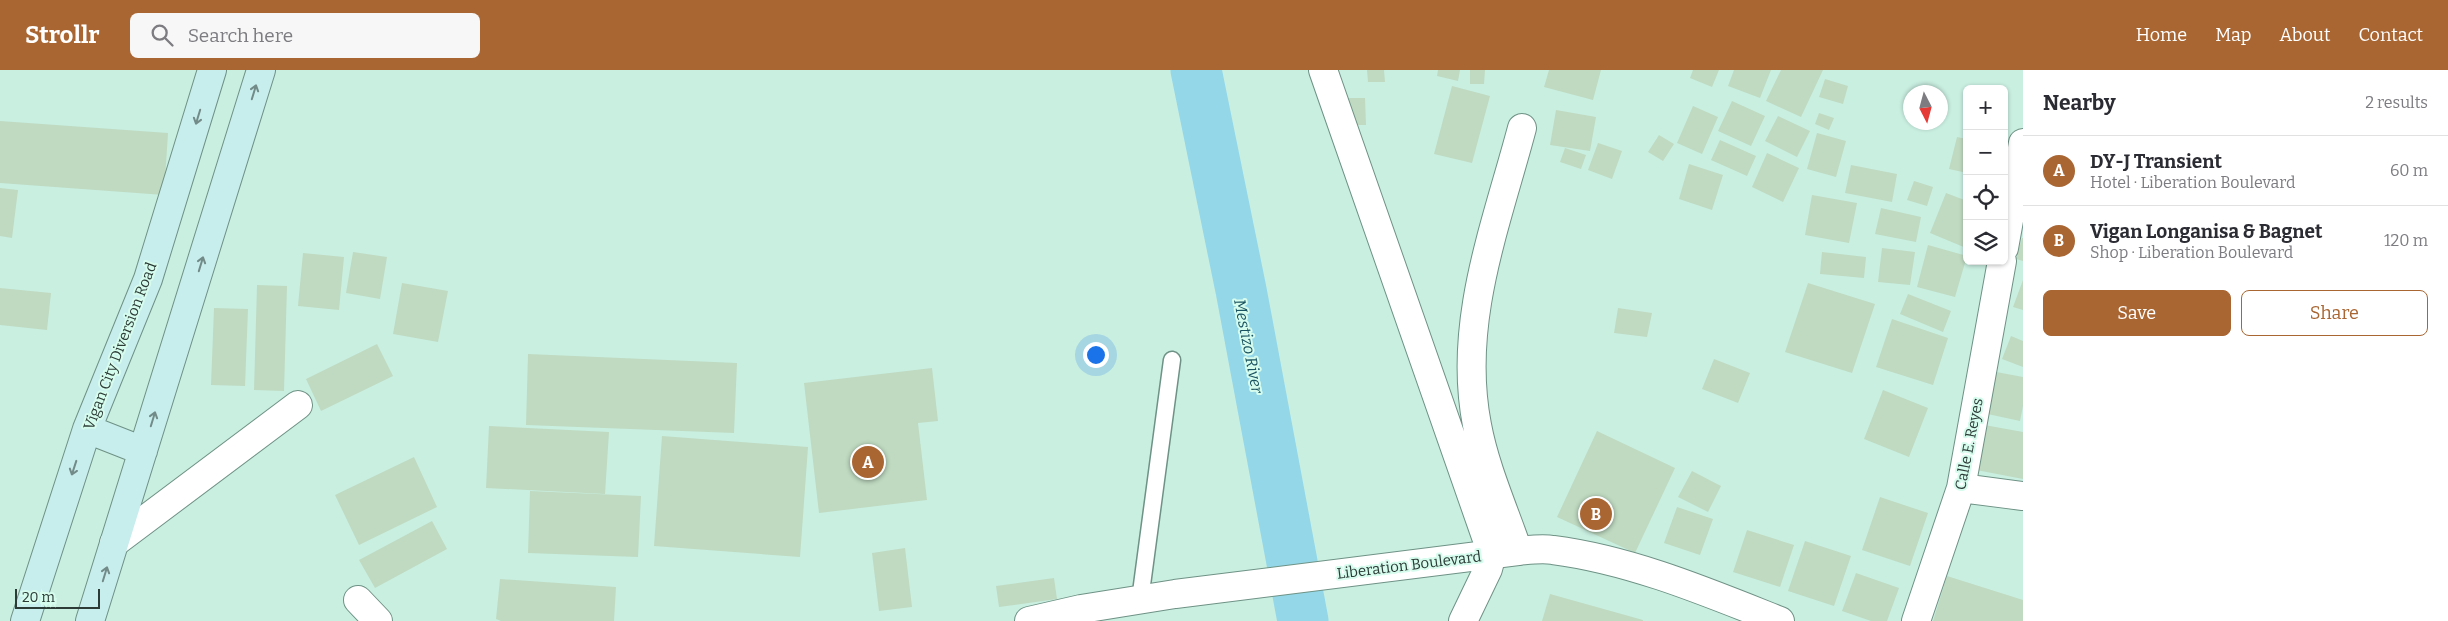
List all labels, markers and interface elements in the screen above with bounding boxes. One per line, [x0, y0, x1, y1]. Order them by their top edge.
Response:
search box [130, 13, 480, 58]
text: Strollr [25, 21, 100, 49]
icon: search [148, 21, 176, 49]
text: Search here [188, 24, 293, 47]
text: Home [2136, 24, 2187, 46]
text: Map [2215, 24, 2251, 46]
text: About [2279, 24, 2330, 46]
text: Contact [2358, 24, 2423, 46]
one-way arrow [250, 85, 260, 101]
north arrow [1903, 85, 1948, 130]
map controls [1963, 85, 2008, 265]
button: + [1963, 85, 2008, 130]
text: Nearby [2043, 90, 2116, 116]
text: 2 results [2365, 93, 2428, 112]
one-way arrow [192, 108, 202, 124]
button: − [1963, 130, 2008, 175]
text: DY-J Transient [2090, 150, 2222, 173]
text: A [2053, 161, 2065, 180]
text: 60 m [2390, 161, 2428, 180]
text: Hotel · Liberation Boulevard [2090, 173, 2296, 192]
button: locate [1963, 175, 2008, 220]
button: layers [1963, 220, 2008, 265]
text: Vigan Longanisa & Bagnet [2090, 220, 2322, 243]
text: B [2054, 231, 2064, 250]
text: 120 m [2384, 231, 2428, 250]
text: Shop · Liberation Boulevard [2090, 243, 2293, 262]
one-way arrow [197, 256, 207, 272]
street label: Vigan City Diversion Road [80, 260, 160, 432]
button: Save [2043, 290, 2231, 336]
button: Share [2241, 290, 2428, 336]
water label: Mestizo River [1230, 297, 1267, 396]
your location [1083, 342, 1109, 368]
street label: Calle E. Reyes [1951, 396, 1987, 492]
one-way arrow [149, 412, 158, 428]
pin: A [852, 443, 884, 481]
one-way arrow [69, 459, 79, 475]
pin: B [1580, 495, 1612, 533]
street label: Liberation Boulevard [1336, 547, 1482, 583]
one-way arrow [100, 567, 110, 583]
scale bar [15, 586, 100, 609]
text: 20 m [22, 589, 55, 606]

